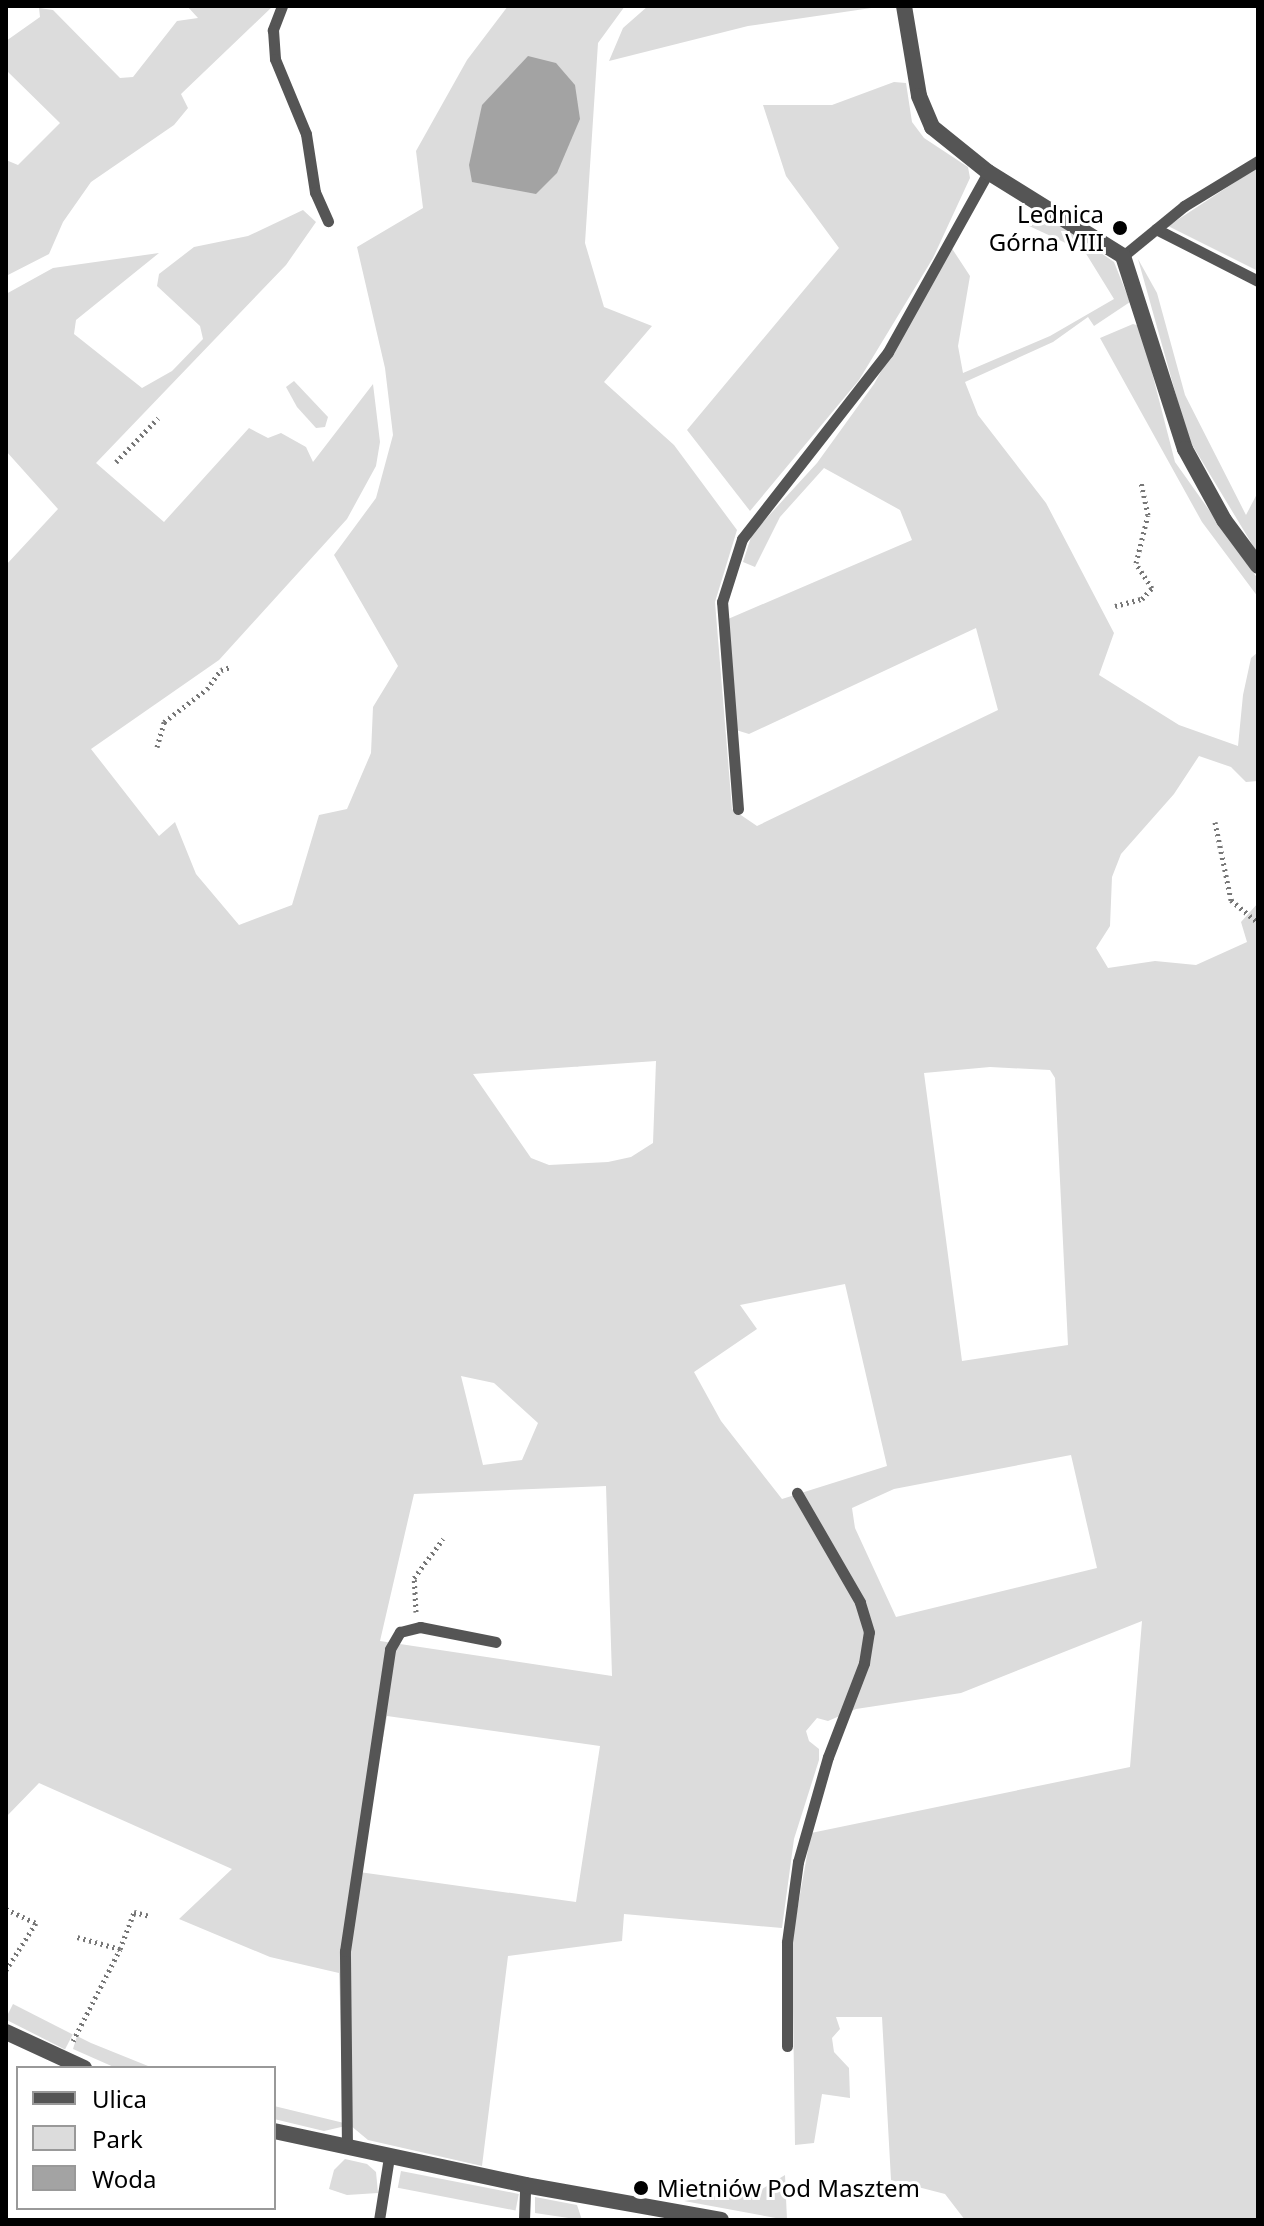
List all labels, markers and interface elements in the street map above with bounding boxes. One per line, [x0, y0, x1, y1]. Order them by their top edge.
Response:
place label: Lednica Górna VIII [989, 200, 1104, 256]
marker: Lednica Górna VIII [1111, 219, 1129, 237]
legend [16, 2066, 276, 2210]
text: Ulica [92, 2082, 147, 2115]
text: Park [92, 2122, 143, 2155]
text: Woda [92, 2162, 157, 2195]
place label: Mietniów Pod Masztem [657, 2174, 920, 2202]
marker: Mietniów Pod Masztem [632, 2179, 650, 2197]

